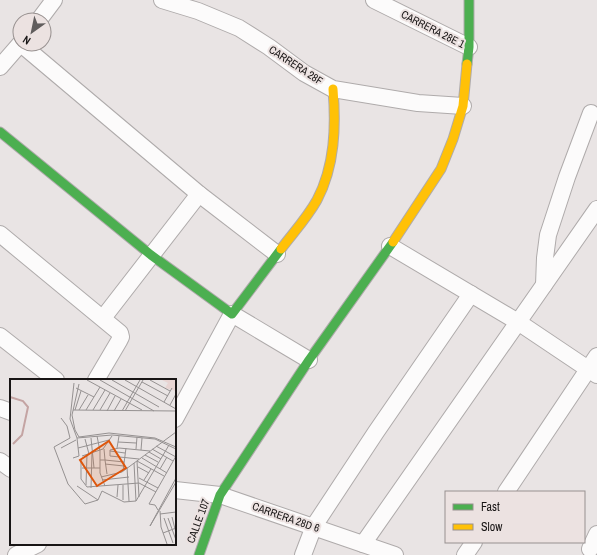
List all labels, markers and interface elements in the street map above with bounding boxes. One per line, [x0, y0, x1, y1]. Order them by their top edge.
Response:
street label: CARRERA 28E 1 [399, 7, 467, 51]
north arrow [12, 12, 52, 52]
text: N [20, 33, 33, 48]
street label: CARRERA 28F [266, 42, 326, 88]
inset map [10, 379, 176, 545]
legend [445, 491, 585, 543]
street label: CALLE 107 [184, 497, 212, 545]
street label: CARRERA 28D 6 [251, 499, 321, 535]
text: Fast [481, 499, 500, 515]
text: Slow [481, 519, 503, 535]

